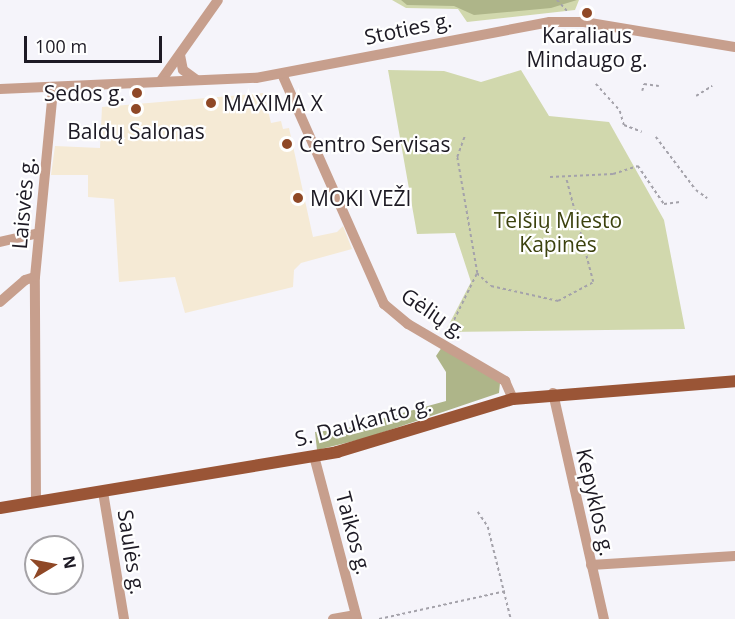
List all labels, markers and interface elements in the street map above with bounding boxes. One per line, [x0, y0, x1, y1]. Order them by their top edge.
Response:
street label: Stoties g. [362, 6, 454, 50]
marker: Karaliaus Mindaugo g. [580, 6, 594, 20]
place label: Karaliaus Mindaugo g. [527, 22, 647, 72]
scale bar [27, 24, 165, 62]
text: 100 m [35, 34, 87, 58]
place label: Sedos g. [44, 80, 125, 106]
marker: Sedos g. [130, 86, 144, 100]
place label: MAXIMA X [223, 90, 323, 116]
marker: MAXIMA X [204, 96, 218, 110]
marker: Baldų Salonas [129, 102, 143, 116]
place label: Baldų Salonas [67, 118, 205, 144]
place label: Centro Servisas [299, 131, 450, 157]
marker: Centro Servisas [280, 137, 294, 151]
street label: Laisvės g. [6, 156, 40, 250]
place label: MOKI VEŽI [310, 185, 411, 211]
marker: MOKI VEŽI [291, 191, 305, 205]
park label: Telšių Miesto Kapinės [494, 207, 622, 257]
street label: Gėlių g. [397, 282, 471, 344]
street label: S. Daukanto g. [292, 391, 434, 451]
street label: Kepyklos g. [571, 446, 621, 558]
street label: Taikos g. [331, 489, 377, 577]
street label: Saulės g. [113, 508, 151, 596]
north arrow [24, 535, 84, 595]
text: N [58, 554, 82, 571]

